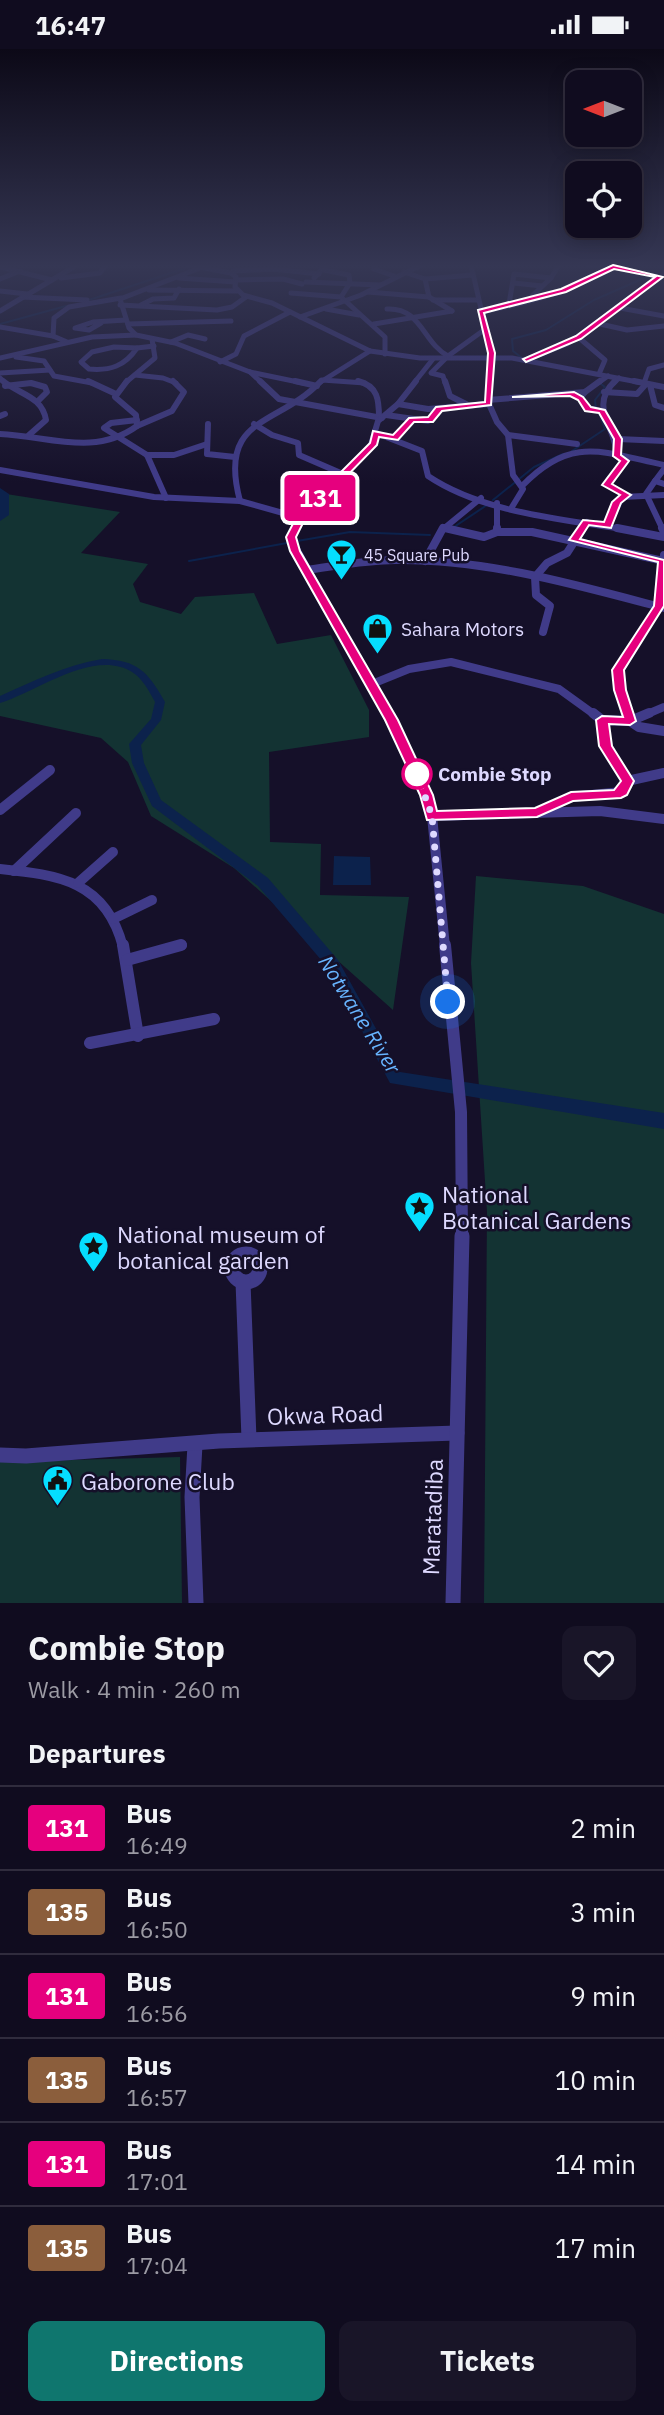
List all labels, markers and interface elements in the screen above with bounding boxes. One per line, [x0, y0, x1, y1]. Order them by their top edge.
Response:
text: 16:47 [35, 8, 106, 42]
north arrow [565, 70, 642, 147]
map controls [565, 70, 642, 238]
button: locate [565, 161, 642, 238]
line badge: 131 [280, 475, 360, 521]
text: 131 [298, 482, 342, 514]
bar icon: 45 Square Pub [324, 538, 358, 582]
place label: 45 Square Pub [364, 545, 470, 565]
shop icon: Sahara Motors [361, 612, 395, 656]
place label: Sahara Motors [401, 617, 524, 641]
marker: Combie Stop [402, 759, 432, 789]
place label: Combie Stop [438, 762, 551, 786]
water label: Notwane River [312, 950, 408, 1080]
your location [430, 984, 465, 1019]
place label: National Botanical Gardens [442, 1179, 631, 1235]
place icon: National Botanical Gardens [402, 1190, 436, 1234]
place label: National museum of botanical garden [117, 1219, 325, 1275]
place icon: National museum of botanical garden [77, 1230, 111, 1274]
street label: Okwa Road [266, 1397, 384, 1431]
street label: Maratadiba [415, 1458, 449, 1576]
public building icon: Gaborone Club [41, 1464, 75, 1508]
place label: Gaborone Club [81, 1466, 235, 1496]
text: Combie Stop [28, 1626, 225, 1669]
button: heart [562, 1626, 636, 1700]
text: Walk · 4 min · 260 m [28, 1674, 241, 1704]
text: Departures [28, 1736, 166, 1770]
text: Bus [126, 1796, 172, 1830]
text: 2 min [570, 1811, 636, 1845]
text: 131 [45, 1812, 88, 1844]
text: 16:49 [126, 1830, 188, 1860]
text: Bus [126, 1880, 172, 1914]
text: 3 min [570, 1895, 636, 1929]
text: 135 [45, 1896, 88, 1928]
text: 16:50 [126, 1914, 188, 1944]
text: Bus [126, 1964, 172, 1998]
text: 9 min [570, 1979, 636, 2013]
text: 131 [45, 1980, 88, 2012]
text: 16:56 [126, 1998, 188, 2028]
text: Bus [126, 2048, 172, 2082]
text: 10 min [555, 2063, 636, 2097]
text: 135 [45, 2064, 88, 2096]
text: 16:57 [126, 2082, 188, 2112]
text: Bus [126, 2132, 172, 2166]
text: 14 min [555, 2147, 636, 2181]
text: 131 [45, 2148, 88, 2180]
text: 17:01 [126, 2166, 188, 2196]
text: Bus [126, 2216, 172, 2250]
text: 17 min [555, 2231, 636, 2265]
text: 135 [45, 2232, 88, 2264]
text: 17:04 [126, 2250, 188, 2280]
button: Directions [28, 2321, 325, 2401]
button: Tickets [339, 2321, 636, 2401]

